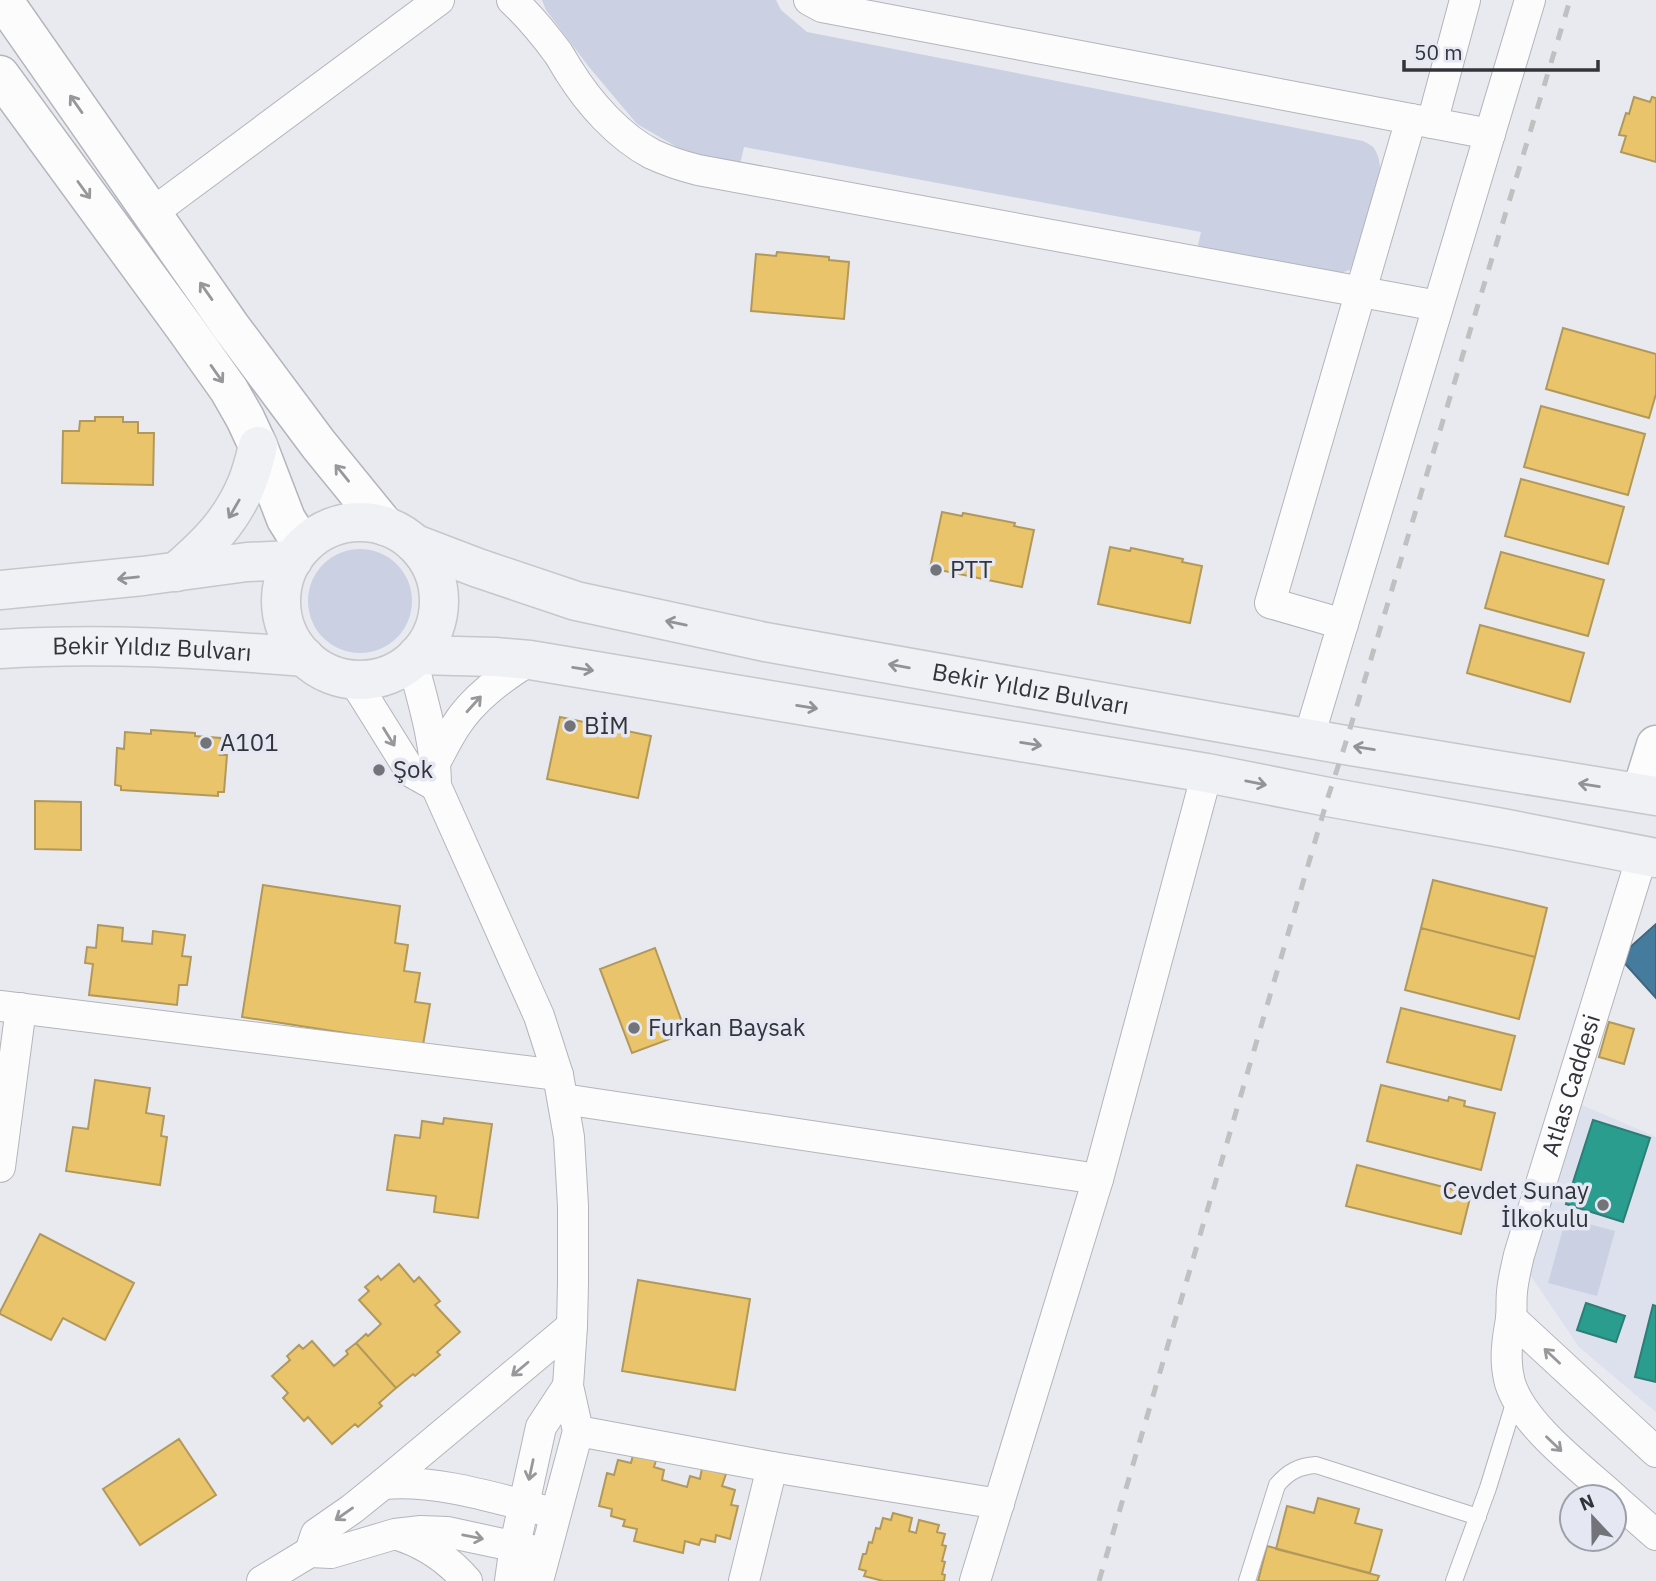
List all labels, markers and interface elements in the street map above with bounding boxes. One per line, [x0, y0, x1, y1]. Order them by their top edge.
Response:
scale bar [1404, 28, 1598, 72]
text: 50 m [1414, 38, 1463, 66]
one-way arrow [69, 95, 83, 114]
one-way arrow [76, 180, 91, 199]
one-way arrow [199, 282, 213, 301]
one-way arrow [210, 364, 224, 383]
one-way arrow [334, 465, 350, 483]
one-way arrow [227, 499, 241, 519]
place label: PTT [950, 553, 993, 585]
marker: PTT [928, 562, 944, 578]
one-way arrow [117, 571, 139, 584]
one-way arrow [665, 615, 688, 629]
street label: Bekir Yıldız Bulvarı [52, 629, 253, 668]
street label: Bekir Yıldız Bulvarı [930, 655, 1132, 721]
one-way arrow [888, 659, 911, 672]
one-way arrow [571, 663, 594, 676]
one-way arrow [465, 696, 482, 713]
one-way arrow [795, 700, 818, 714]
place label: BİM [584, 709, 629, 741]
marker: BİM [562, 718, 578, 734]
place label: A101 [220, 726, 279, 758]
one-way arrow [382, 726, 396, 746]
marker: A101 [198, 735, 214, 751]
one-way arrow [1020, 738, 1042, 751]
one-way arrow [1353, 741, 1376, 754]
place label: Şok [393, 753, 433, 785]
marker: Şok [371, 762, 387, 778]
one-way arrow [1244, 776, 1267, 790]
one-way arrow [1578, 778, 1601, 791]
street label: Atlas Caddesi [1533, 1010, 1607, 1160]
place label: Furkan Baysak [648, 1011, 806, 1043]
marker: Furkan Baysak [626, 1020, 642, 1036]
place label: Cevdet Sunay İlkokulu [1442, 1174, 1589, 1234]
marker: Cevdet Sunay İlkokulu [1595, 1197, 1611, 1213]
one-way arrow [1543, 1348, 1561, 1364]
one-way arrow [511, 1361, 529, 1377]
one-way arrow [1546, 1435, 1563, 1452]
one-way arrow [524, 1458, 538, 1481]
north arrow [1558, 1483, 1628, 1553]
text: N [1576, 1489, 1598, 1516]
one-way arrow [335, 1507, 354, 1521]
one-way arrow [461, 1530, 484, 1544]

